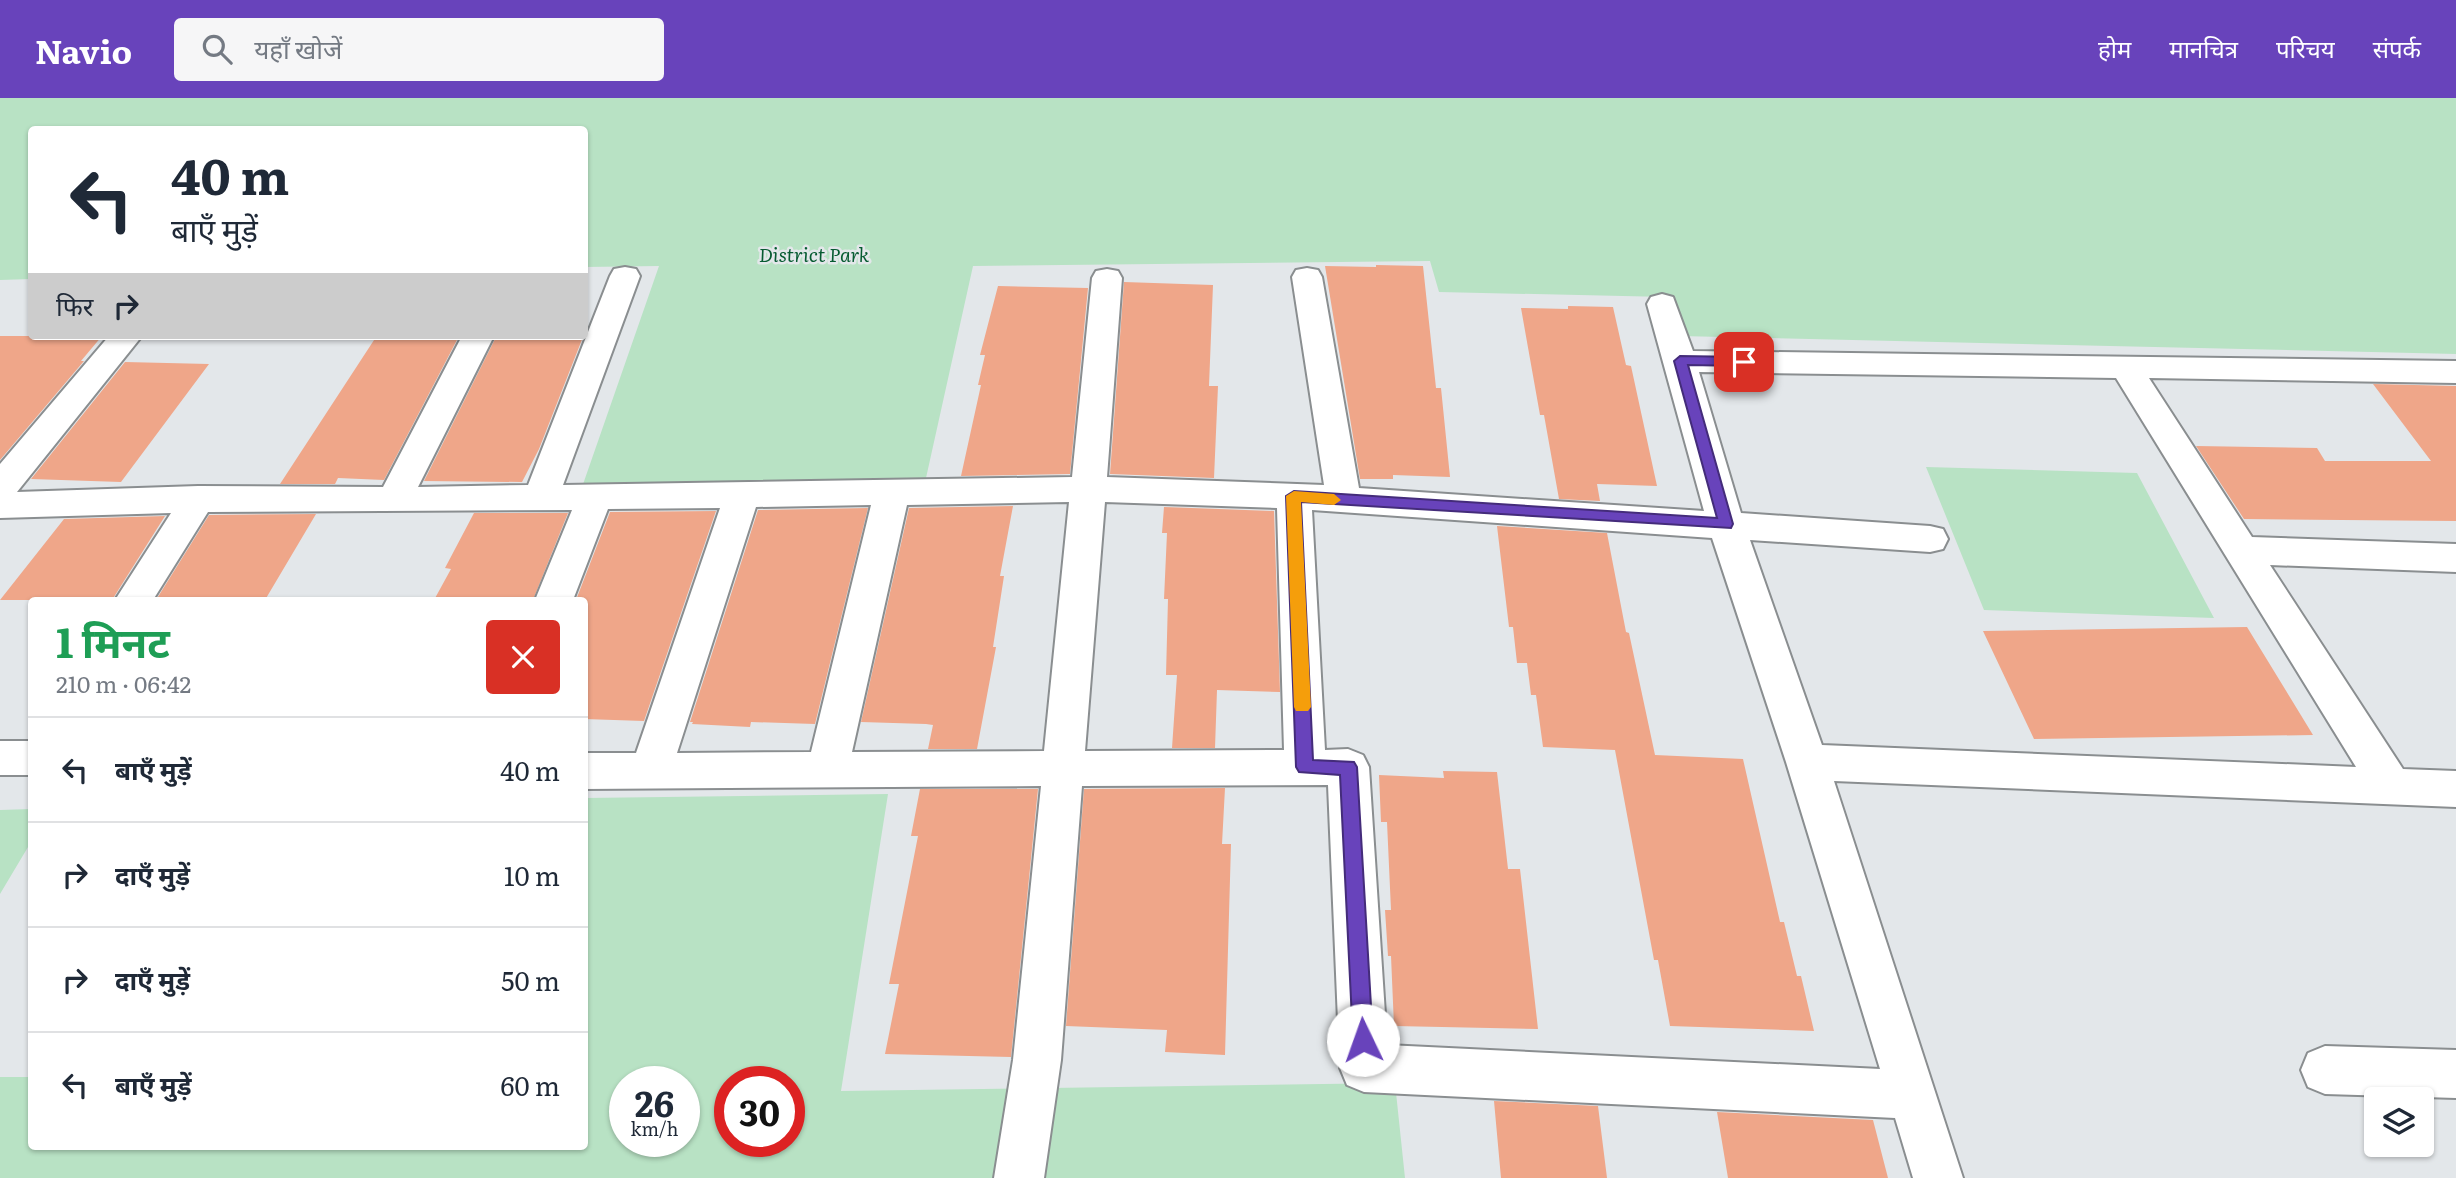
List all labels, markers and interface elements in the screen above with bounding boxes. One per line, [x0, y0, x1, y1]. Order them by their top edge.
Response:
search box [174, 18, 664, 81]
text: Navio [35, 25, 132, 74]
text: यहाँ खोजें [254, 28, 342, 67]
icon: search [198, 30, 236, 68]
text: होम [2098, 30, 2131, 65]
text: मानचित्र [2169, 30, 2238, 65]
text: परिचय [2276, 30, 2335, 65]
text: संपर्क [2373, 30, 2421, 65]
text: 40 m [171, 137, 289, 210]
icon: left [56, 154, 147, 245]
text: बाएँ मुड़ें [171, 204, 258, 252]
park label: District Park [759, 240, 870, 268]
text: फिर [56, 285, 93, 324]
icon: right [107, 287, 145, 325]
pin [1714, 332, 1774, 392]
icon: arrive [1725, 343, 1763, 381]
text: 1 मिनट [56, 609, 170, 671]
button: close [486, 620, 560, 694]
text: 210 m · 06:42 [56, 666, 191, 700]
text: बाएँ मुड़ें [115, 749, 192, 788]
text: 40 m [500, 750, 560, 789]
icon: left [56, 751, 94, 789]
text: दाएँ मुड़ें [115, 854, 190, 893]
text: 10 m [504, 855, 560, 894]
icon: right [56, 856, 94, 894]
text: दाएँ मुड़ें [115, 959, 190, 998]
text: 50 m [501, 960, 560, 999]
icon: right [56, 961, 94, 999]
position arrow [1326, 1003, 1400, 1077]
text: बाएँ मुड़ें [115, 1064, 192, 1103]
text: 60 m [501, 1065, 560, 1104]
icon: left [56, 1066, 94, 1104]
speed limit sign: 30 [714, 1066, 805, 1157]
text: 26 [635, 1076, 674, 1128]
map controls [2364, 1087, 2434, 1157]
button: layers [2364, 1087, 2434, 1157]
text: km/h [631, 1115, 678, 1142]

